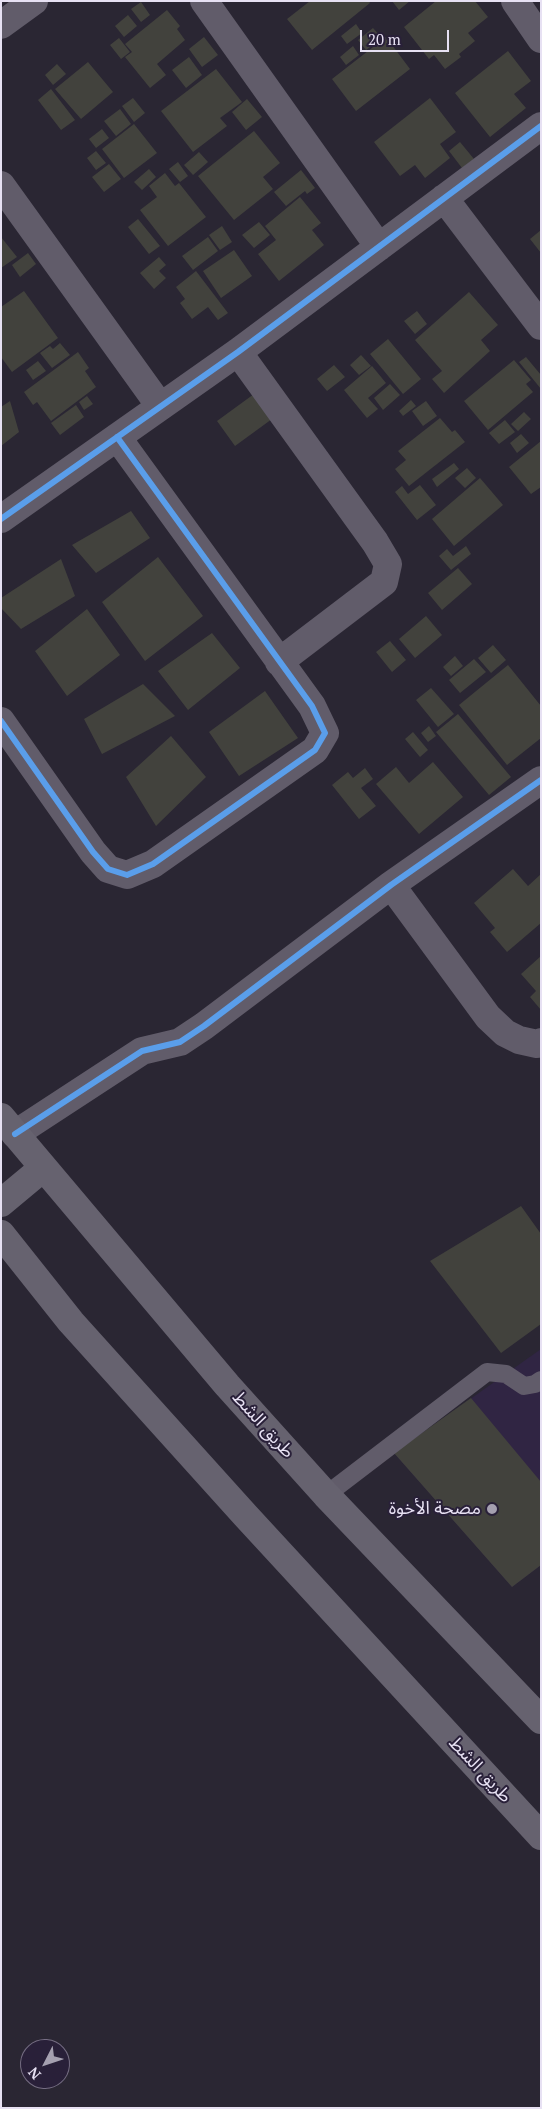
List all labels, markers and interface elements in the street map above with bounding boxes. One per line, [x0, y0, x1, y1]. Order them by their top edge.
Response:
scale bar [362, 20, 451, 52]
text: 20 m [368, 29, 401, 49]
street label: طريق الشط [227, 1387, 299, 1463]
place label: مصحة الأخوة [389, 1498, 481, 1520]
marker: مصحة الأخوة [485, 1502, 499, 1516]
street label: طريق الشط [444, 1733, 516, 1807]
north arrow [20, 2039, 70, 2089]
text: N [23, 2063, 45, 2084]

